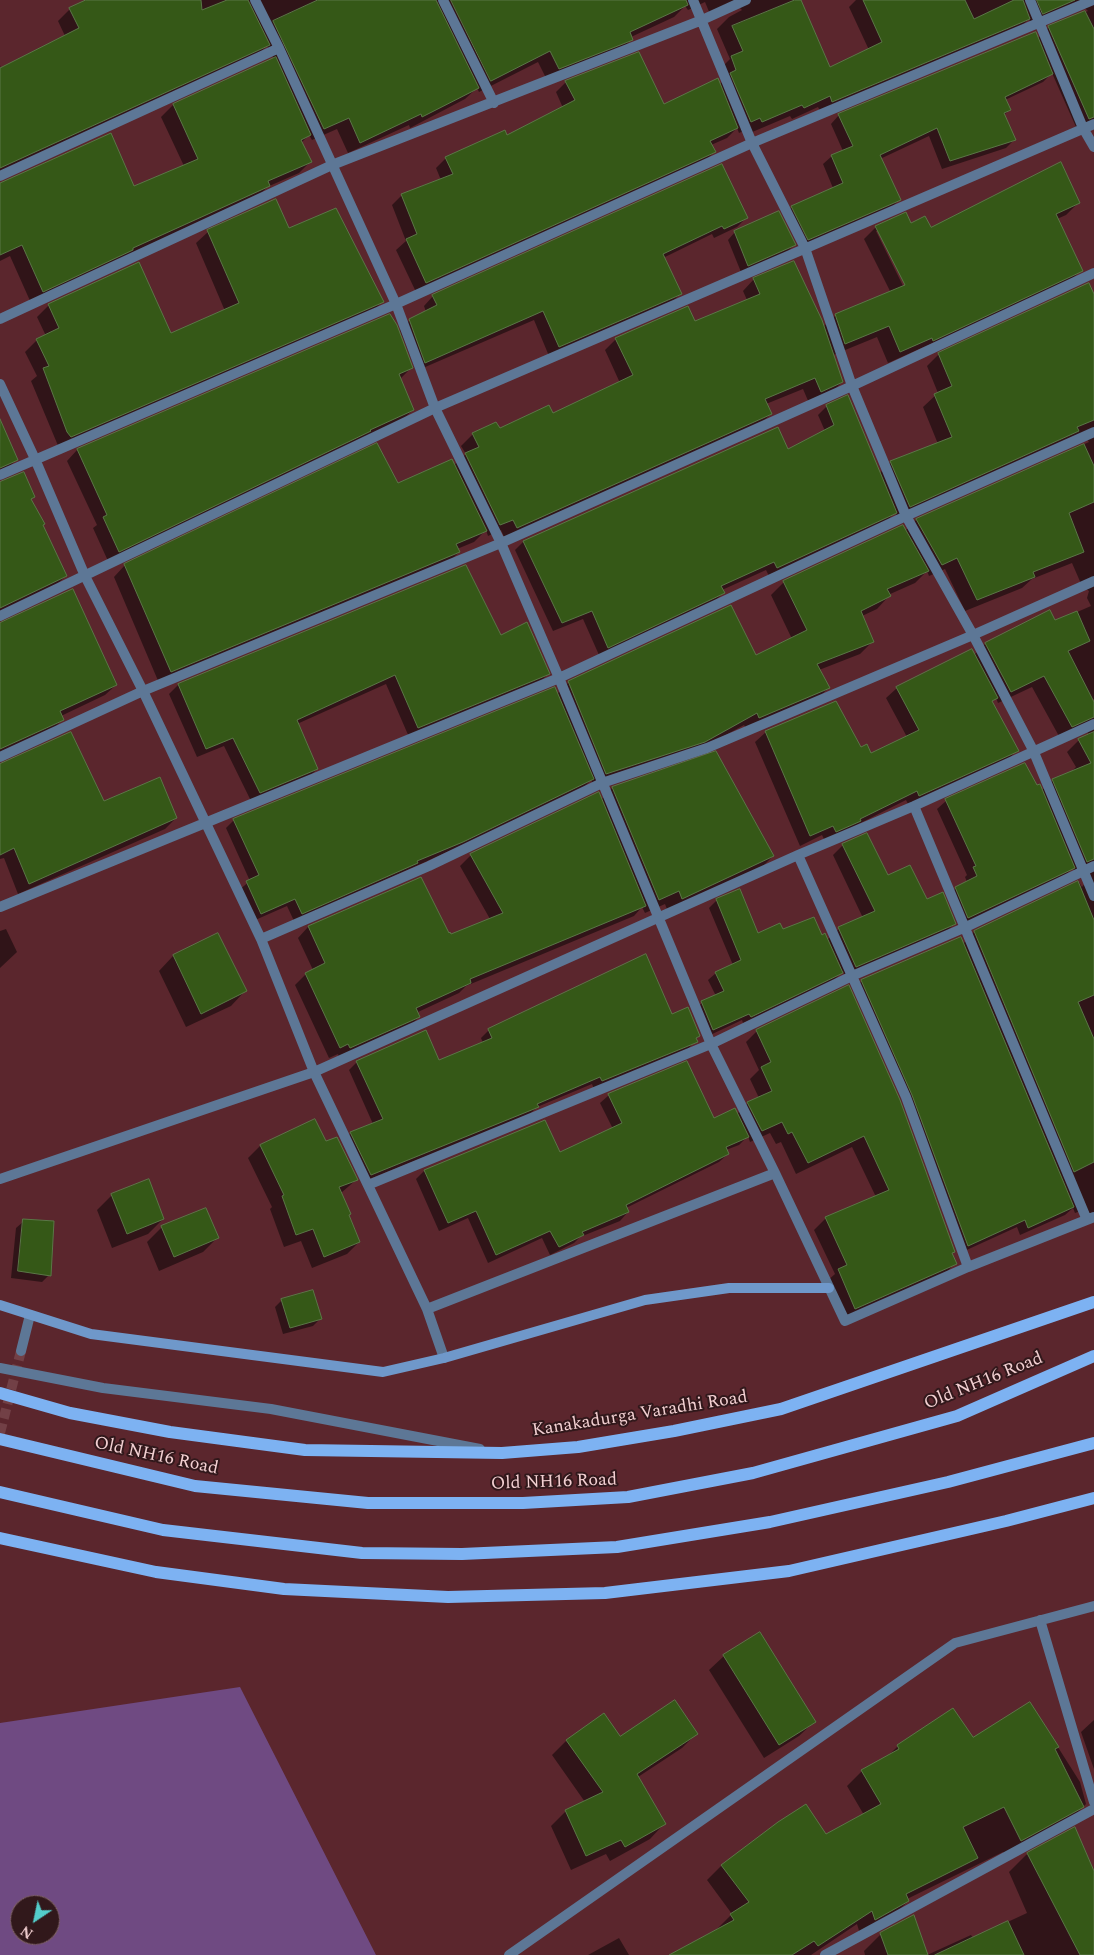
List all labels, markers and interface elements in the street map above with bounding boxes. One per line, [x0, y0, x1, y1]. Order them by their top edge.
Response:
street label: Old NH16 Road [921, 1348, 1047, 1416]
street label: Kanakadurga Varadhi Road [531, 1387, 749, 1443]
street label: Old NH16 Road [92, 1433, 220, 1481]
street label: Old NH16 Road [491, 1470, 617, 1496]
north arrow [10, 1895, 60, 1945]
text: N [16, 1920, 38, 1944]

